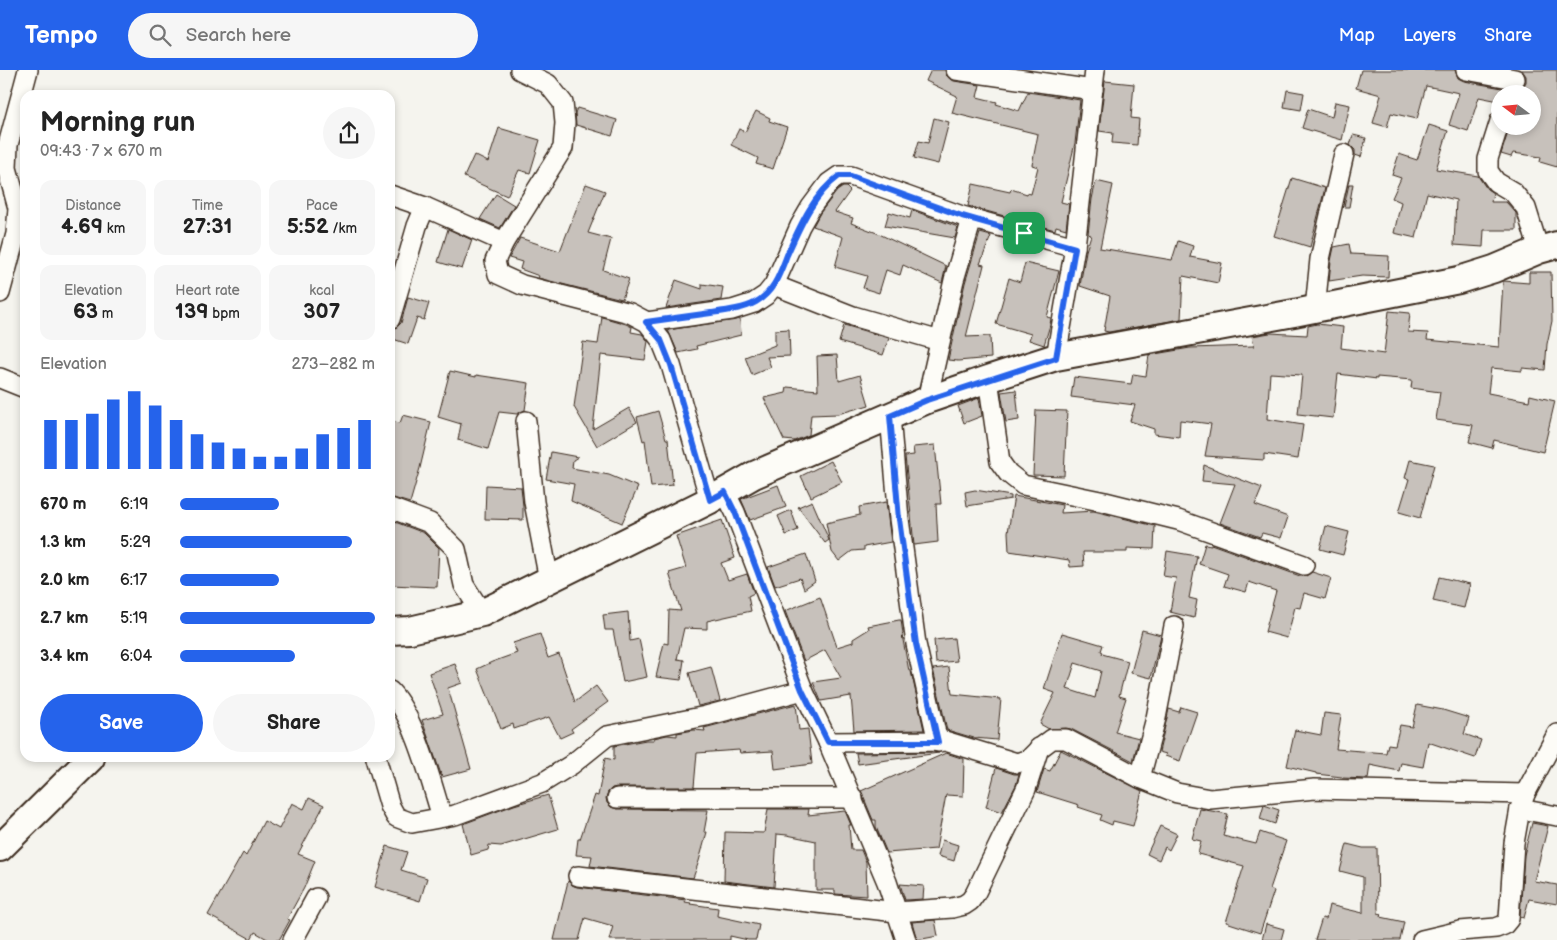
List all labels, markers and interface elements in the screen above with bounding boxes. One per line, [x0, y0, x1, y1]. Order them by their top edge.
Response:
search box [128, 13, 478, 58]
text: Tempo [25, 21, 98, 50]
icon: search [146, 21, 174, 49]
text: Search here [186, 24, 291, 47]
text: Map [1339, 25, 1375, 46]
text: Layers [1403, 25, 1456, 46]
text: Share [1484, 25, 1532, 46]
north arrow [1491, 85, 1541, 135]
map controls [1491, 85, 1541, 135]
text: Morning run [40, 106, 195, 139]
button: share [323, 107, 375, 159]
text: 09:43 · 7 × 670 m [40, 142, 162, 161]
text: Distance [65, 197, 121, 214]
text: Time [192, 197, 223, 214]
text: Pace [306, 197, 338, 214]
pin [1003, 212, 1045, 254]
text: 4.69 [61, 214, 103, 239]
text: 27:31 [183, 214, 232, 239]
text: 5:52 [287, 214, 328, 239]
icon: arrive [1010, 219, 1038, 247]
text: km [103, 220, 125, 237]
text: /km [328, 220, 357, 237]
text: Elevation [64, 282, 122, 299]
text: Heart rate [175, 282, 240, 299]
text: kcal [309, 282, 334, 299]
text: 63 [73, 299, 98, 324]
text: 139 [175, 299, 209, 324]
text: 307 [303, 299, 340, 324]
text: m [98, 305, 113, 322]
text: bpm [209, 305, 240, 322]
text: Elevation [40, 355, 107, 374]
text: 273–282 m [292, 355, 375, 374]
text: 670 m [40, 495, 86, 514]
text: 6:19 [120, 495, 148, 514]
text: 1.3 km [40, 533, 86, 552]
text: 5:29 [120, 533, 151, 552]
text: 2.0 km [40, 571, 89, 590]
text: 6:17 [120, 571, 147, 590]
text: 2.7 km [40, 609, 88, 628]
text: 5:19 [120, 609, 148, 628]
text: 3.4 km [40, 647, 89, 666]
text: 6:04 [120, 647, 152, 666]
button: Save [40, 694, 203, 752]
button: Share [213, 694, 375, 752]

